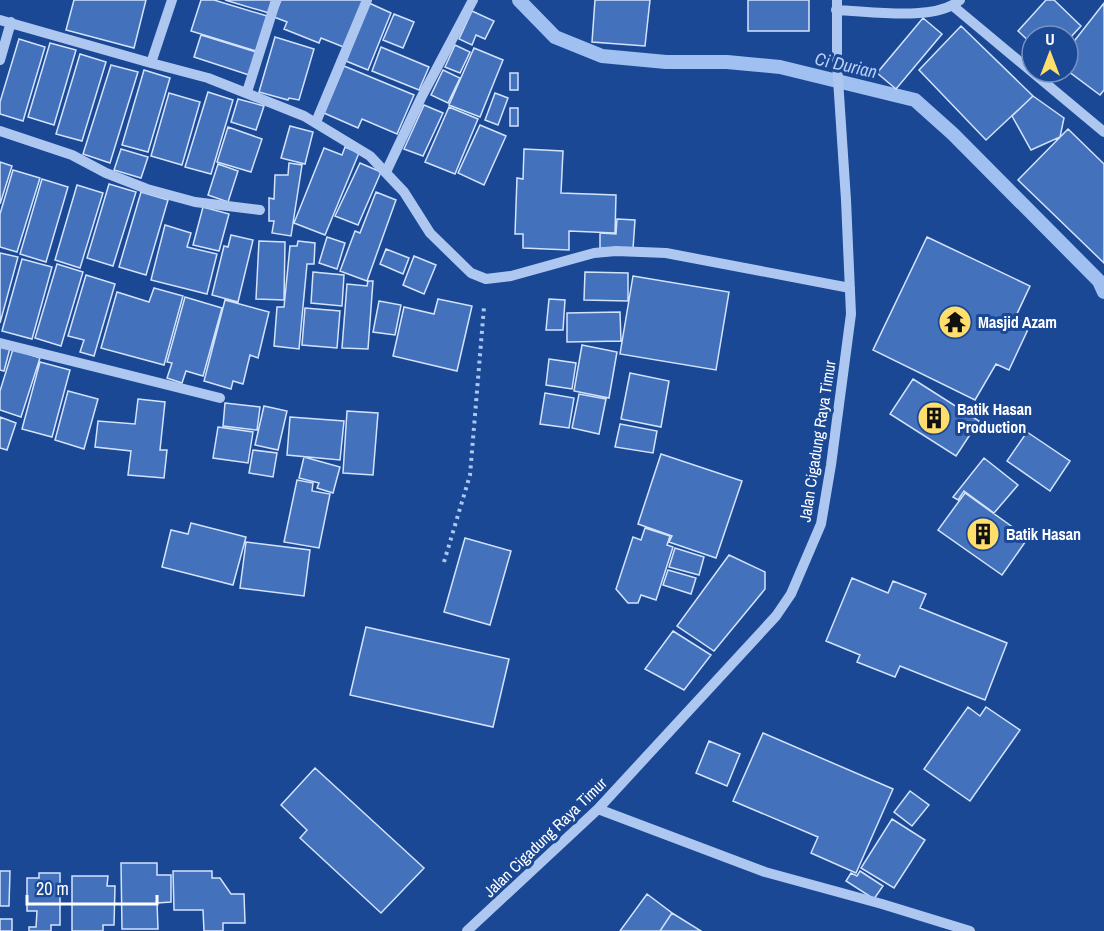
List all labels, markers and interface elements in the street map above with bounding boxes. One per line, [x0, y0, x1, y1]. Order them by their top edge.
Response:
north arrow [1020, 24, 1080, 84]
text: U [1045, 28, 1055, 50]
water label: Ci Durian [812, 46, 880, 84]
temple icon: Masjid Azam [937, 304, 973, 340]
place label: Masjid Azam [978, 311, 1057, 333]
street label: Jalan Cigadung Raya Timur [793, 358, 841, 524]
place label: Batik Hasan Production [957, 398, 1032, 438]
building icon: Batik Hasan Production [916, 400, 952, 436]
building icon: Batik Hasan [965, 516, 1001, 552]
place label: Batik Hasan [1006, 523, 1081, 545]
street label: Jalan Cigadung Raya Timur [479, 772, 612, 902]
scale bar [27, 868, 158, 906]
text: 20 m [36, 876, 69, 901]

